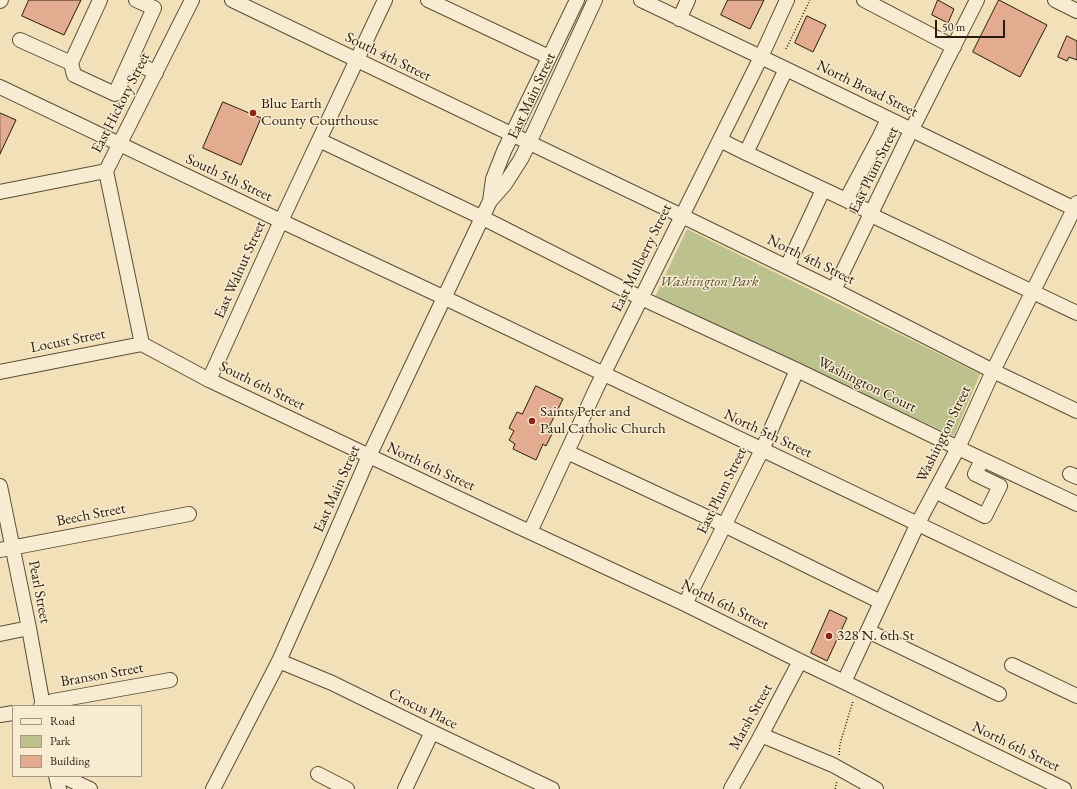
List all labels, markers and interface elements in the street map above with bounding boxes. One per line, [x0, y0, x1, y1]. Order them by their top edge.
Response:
scale bar [937, 12, 1007, 38]
text: 50 m [942, 19, 965, 35]
street label: South 4th Street [342, 28, 434, 86]
street label: East Hickory Street [88, 50, 154, 156]
street label: East Main Street [504, 50, 560, 142]
street label: North Broad Street [814, 57, 920, 121]
place label: Blue Earth County Courthouse [261, 95, 379, 130]
marker: Blue Earth County Courthouse [248, 108, 258, 118]
street label: East Plum Street [845, 124, 903, 216]
street label: South 5th Street [183, 150, 275, 206]
street label: East Mulberry Street [608, 201, 676, 315]
street label: East Walnut Street [210, 218, 270, 322]
street label: North 4th Street [764, 231, 858, 289]
park label: Washington Park [659, 273, 759, 291]
street label: Locust Street [29, 325, 107, 357]
street label: Washington Court [815, 353, 919, 417]
street label: South 6th Street [216, 357, 308, 415]
street label: Washington Street [913, 383, 975, 485]
place label: Saints Peter and Paul Catholic Church [540, 403, 666, 438]
street label: North 5th Street [721, 406, 815, 462]
marker: Saints Peter and Paul Catholic Church [527, 416, 537, 426]
street label: North 6th Street [384, 439, 478, 495]
street label: East Main Street [310, 443, 364, 535]
street label: East Plum Street [693, 445, 751, 537]
street label: Beech Street [55, 499, 127, 531]
street label: Pearl Street [24, 559, 54, 625]
street label: North 6th Street [678, 576, 772, 634]
place label: 328 N. 6th St [837, 627, 914, 645]
marker: 328 N. 6th St [824, 631, 834, 641]
street label: Branson Street [59, 659, 145, 691]
street label: Marsh Street [725, 681, 777, 753]
street label: Crocus Place [386, 685, 460, 733]
legend [12, 705, 142, 777]
text: Road [50, 713, 75, 729]
street label: North 6th Street [969, 718, 1063, 776]
text: Park [50, 733, 70, 749]
text: Building [50, 753, 90, 769]

